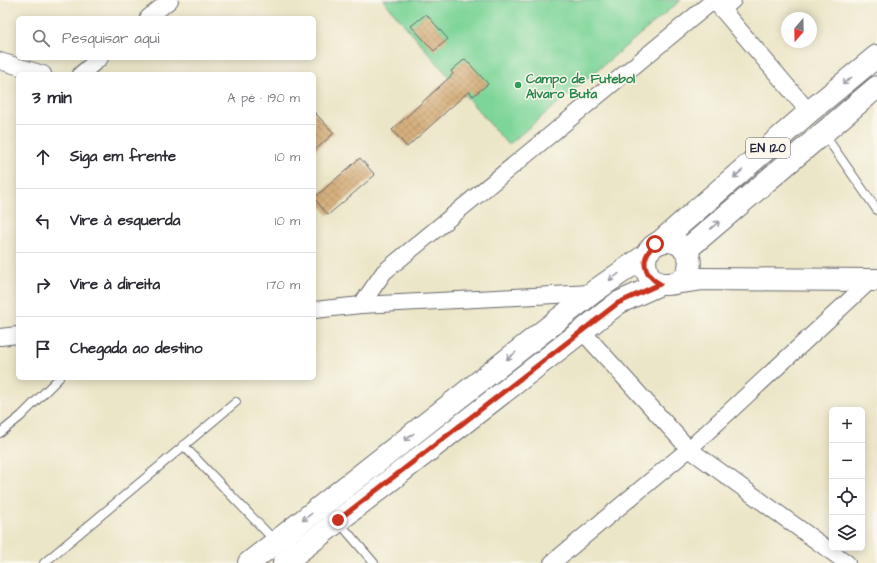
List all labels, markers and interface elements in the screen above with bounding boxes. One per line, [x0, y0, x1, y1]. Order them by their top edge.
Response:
north arrow [781, 12, 817, 48]
search box [16, 16, 316, 60]
icon: search [30, 27, 52, 49]
text: Pesquisar aqui [62, 28, 159, 49]
place label: Campo de Futebol Alvaro Buta [526, 70, 635, 103]
one-way arrow [841, 76, 852, 85]
marker: Campo de Futebol Alvaro Buta [513, 80, 523, 90]
text: 3 min [32, 86, 72, 110]
text: A pé · 190 m [227, 89, 300, 107]
road number: EN 120 [746, 138, 790, 158]
icon: ahead [32, 146, 54, 168]
text: Siga em frente [70, 146, 176, 167]
text: 10 m [275, 148, 300, 166]
one-way arrow [732, 170, 743, 179]
icon: left [32, 210, 54, 232]
text: Vire à esquerda [70, 210, 180, 231]
text: 10 m [275, 212, 300, 230]
one-way arrow [710, 221, 720, 230]
route start [646, 235, 664, 253]
one-way arrow [609, 273, 620, 281]
icon: right [32, 274, 54, 296]
text: Vire à direita [70, 274, 160, 295]
text: 170 m [267, 276, 300, 294]
icon: arrive [32, 338, 54, 360]
text: Chegada ao destino [70, 338, 203, 359]
one-way arrow [506, 352, 517, 361]
map controls [829, 407, 865, 551]
button: + [829, 407, 865, 443]
one-way arrow [403, 433, 414, 441]
button: − [829, 443, 865, 479]
button: locate [829, 479, 865, 515]
route end [329, 511, 347, 529]
one-way arrow [301, 513, 312, 522]
button: layers [829, 515, 865, 551]

